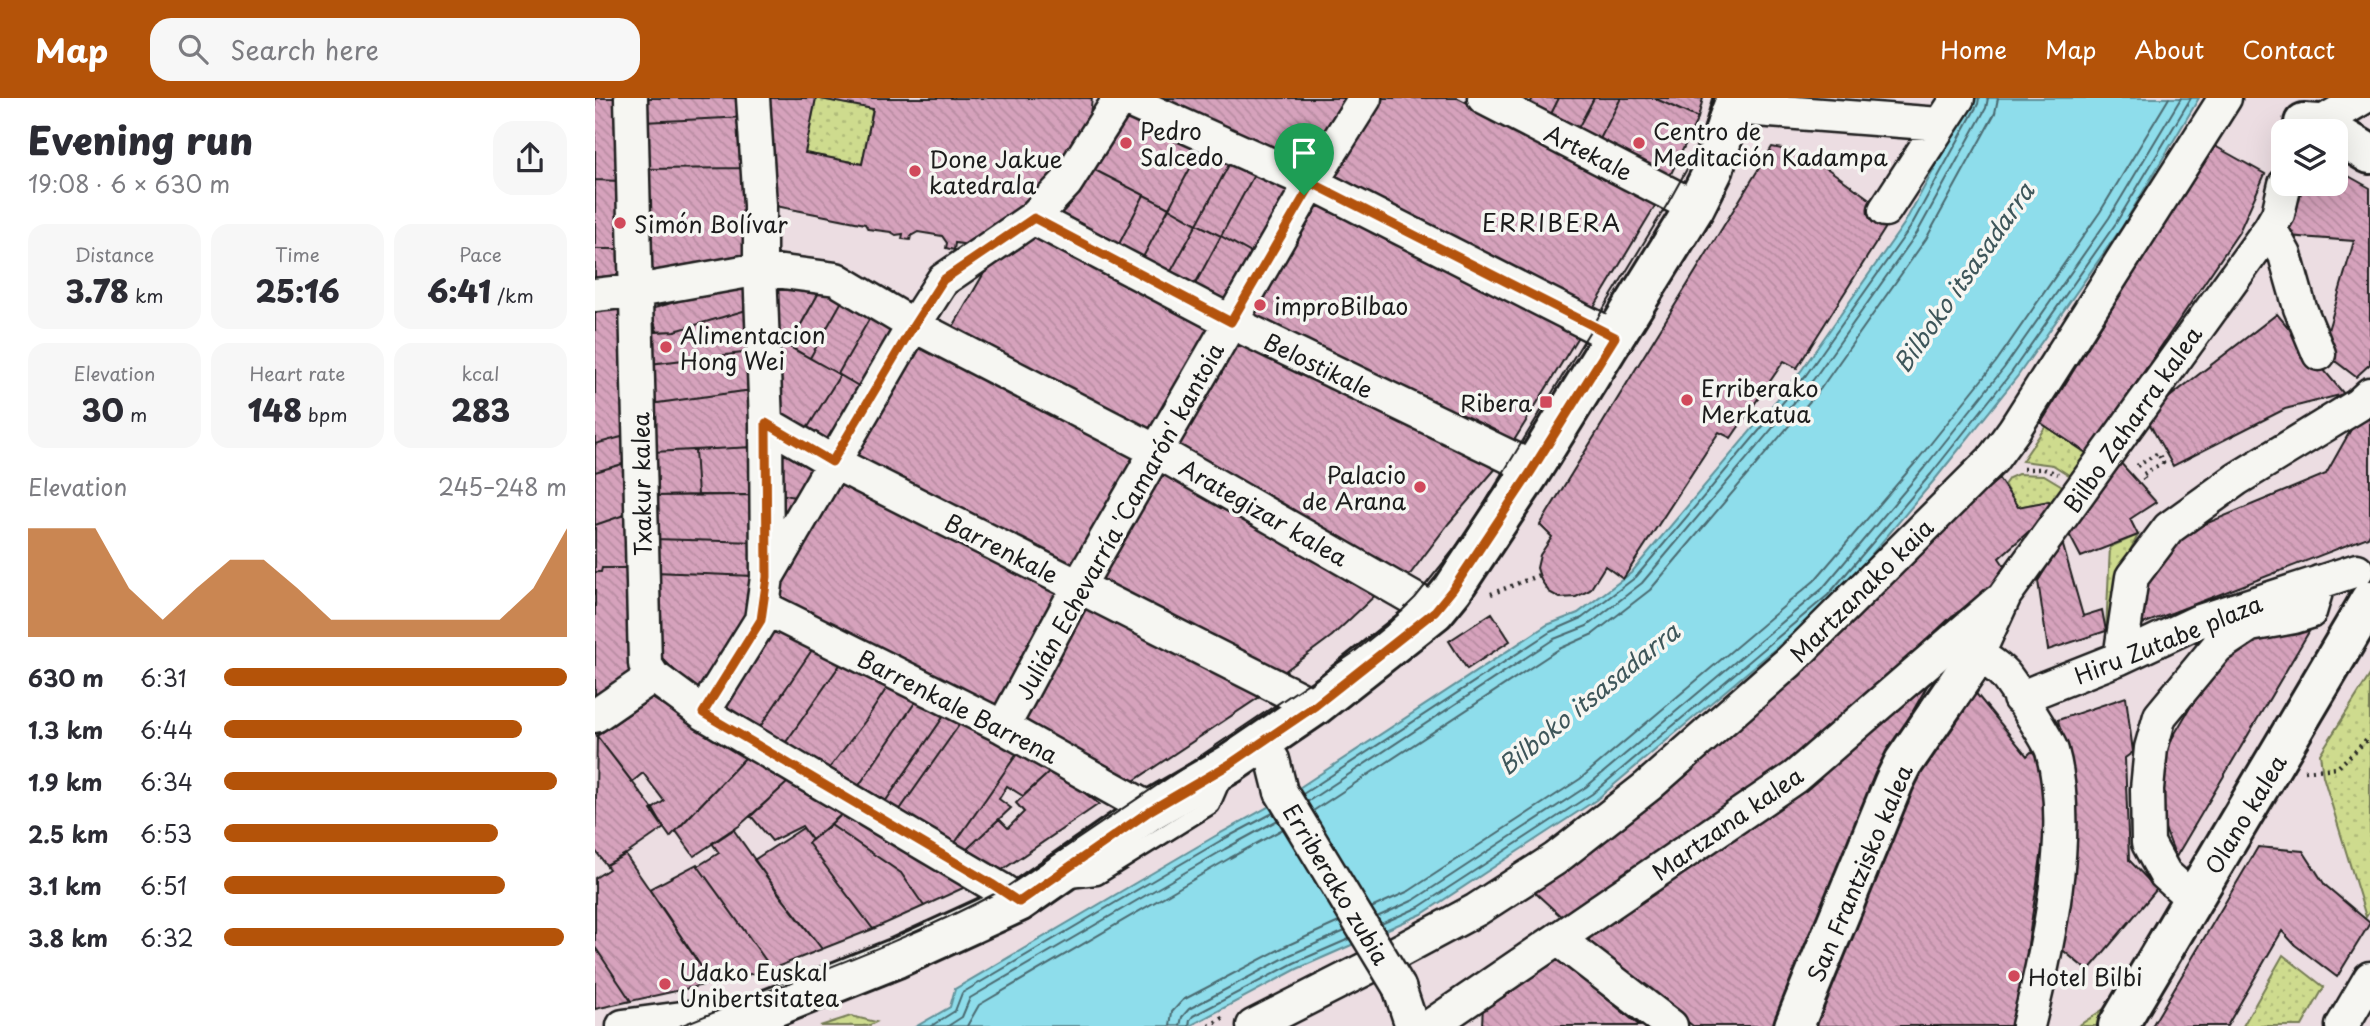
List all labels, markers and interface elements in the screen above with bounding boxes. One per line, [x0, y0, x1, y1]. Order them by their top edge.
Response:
search box [150, 18, 640, 81]
text: Map [35, 24, 108, 74]
icon: search [174, 30, 212, 68]
text: Search here [230, 30, 379, 69]
text: Home [1940, 31, 2007, 67]
text: Map [2045, 31, 2096, 67]
text: About [2134, 31, 2204, 67]
text: Contact [2242, 31, 2335, 67]
text: Evening run [28, 111, 253, 168]
place label: Pedro Salcedo [1140, 113, 1224, 174]
place label: Centro de Meditación Kadampa [1653, 113, 1888, 174]
street label: Artekale [1539, 115, 1639, 189]
map controls [2271, 119, 2348, 196]
button: layers [2271, 119, 2348, 196]
button: share [493, 121, 567, 195]
pin [1274, 123, 1334, 195]
icon: arrive [1285, 134, 1323, 172]
marker: Pedro Salcedo [1118, 135, 1134, 151]
marker: Centro de Meditación Kadampa [1631, 135, 1647, 151]
place label: Done Jakue katedrala [929, 141, 1063, 202]
marker: Done Jakue katedrala [907, 163, 923, 179]
text: 19:08 · 6 × 630 m [28, 166, 230, 201]
water label: Bilboko itsasadarra [1884, 174, 2043, 379]
district label: ERRIBERA [1482, 204, 1622, 240]
place label: Simón Bolívar [634, 206, 788, 241]
marker: Simón Bolívar [612, 215, 628, 231]
text: Distance [75, 240, 154, 268]
text: Time [275, 240, 320, 268]
text: Pace [459, 240, 502, 268]
text: 3.78 [65, 268, 129, 313]
text: 25:16 [255, 268, 340, 313]
text: 6:41 [427, 268, 491, 313]
text: km [129, 281, 164, 309]
text: /km [491, 281, 534, 309]
place label: improBilbao [1274, 288, 1408, 323]
marker: improBilbao [1252, 297, 1268, 313]
place label: Alimentacion Hong Wei [680, 317, 826, 378]
street label: Bilbo Zaharra kalea [2054, 318, 2210, 520]
street label: Belostikale [1258, 323, 1380, 407]
street label: Julián Echevarría 'Camarón' kantoia [1006, 336, 1232, 706]
marker: Alimentacion Hong Wei [658, 339, 674, 355]
text: Elevation [74, 359, 155, 387]
text: Heart rate [250, 359, 345, 387]
text: kcal [462, 359, 499, 387]
place label: Erriberako Merkatua [1701, 370, 1818, 431]
place label: Ribera [1460, 385, 1532, 420]
text: 30 [82, 387, 124, 432]
text: 148 [247, 387, 302, 432]
text: 283 [451, 387, 510, 432]
marker: Erriberako Merkatua [1679, 392, 1695, 408]
marker: Ribera [1538, 394, 1554, 410]
text: m [124, 400, 147, 428]
text: bpm [302, 400, 348, 428]
street label: Txakur kalea [622, 411, 660, 556]
street label: Arategizar kalea [1173, 450, 1355, 575]
place label: Palacio de Arana [1302, 457, 1407, 518]
text: Elevation [28, 469, 127, 504]
text: 245–248 m [438, 469, 567, 504]
marker: Palacio de Arana [1412, 479, 1428, 495]
street label: Barrenkale [939, 504, 1065, 592]
street label: Martzanako kaia [1781, 510, 1941, 670]
street label: Hiru Zutabe plaza [2069, 585, 2268, 693]
water label: Bilboko itsasadarra [1490, 613, 1687, 783]
street label: Barrenkale Barrena [852, 640, 1065, 772]
text: 630 m [28, 660, 104, 695]
text: 6:31 [140, 660, 187, 695]
text: 1.3 km [28, 712, 103, 747]
text: 6:44 [140, 712, 193, 747]
street label: Olano kalea [2195, 747, 2295, 881]
street label: Martzana kalea [1644, 757, 1810, 888]
street label: San Frantzisko kalea [1797, 758, 1921, 987]
text: 1.9 km [28, 764, 102, 799]
text: 6:34 [140, 764, 193, 799]
street label: Erriberako zubia [1275, 797, 1399, 971]
text: 2.5 km [28, 816, 108, 851]
text: 6:53 [140, 816, 192, 851]
text: 3.1 km [28, 868, 102, 903]
text: 6:51 [140, 868, 187, 903]
text: 3.8 km [28, 920, 108, 955]
text: 6:32 [140, 920, 194, 955]
place label: Udako Euskal Unibertsitatea [679, 954, 840, 1015]
place label: Hotel Bilbi [2028, 959, 2143, 994]
marker: Hotel Bilbi [2006, 968, 2022, 984]
marker: Udako Euskal Unibertsitatea [657, 976, 673, 992]

